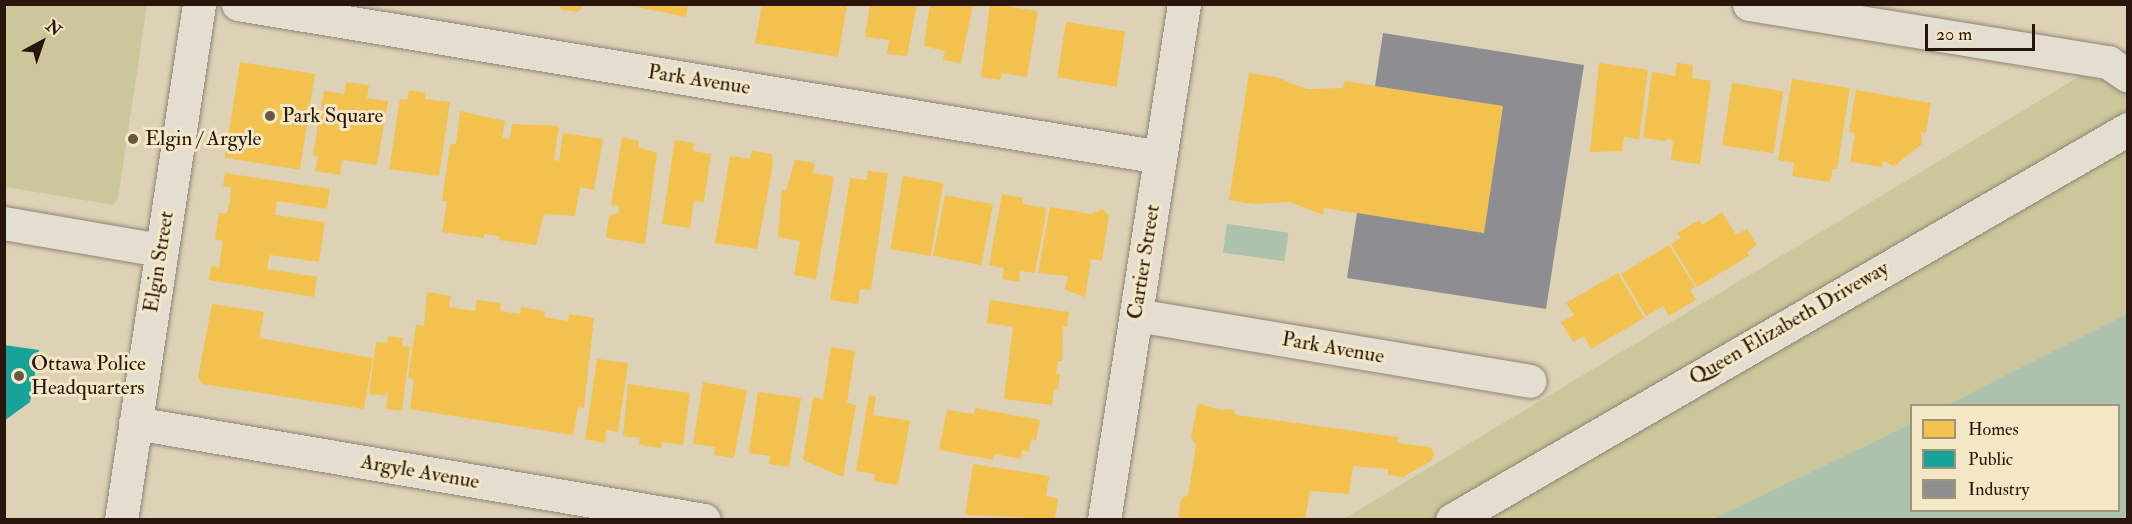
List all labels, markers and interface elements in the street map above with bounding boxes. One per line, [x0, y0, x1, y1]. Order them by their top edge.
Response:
north arrow [12, 12, 72, 72]
scale bar [1928, 12, 2038, 50]
text: N [42, 16, 65, 40]
text: 20 m [1936, 23, 1972, 46]
street label: Park Avenue [646, 59, 752, 101]
place label: Park Square [282, 103, 383, 129]
marker: Park Square [263, 109, 277, 123]
place label: Elgin / Argyle [145, 126, 261, 152]
marker: Elgin / Argyle [126, 132, 140, 146]
street label: Cartier Street [1123, 203, 1165, 321]
street label: Elgin Street [139, 210, 179, 314]
street label: Queen Elizabeth Driveway [1685, 256, 1893, 390]
street label: Park Avenue [1280, 327, 1386, 369]
place label: Ottawa Police Headquarters [31, 351, 146, 401]
marker: Ottawa Police Headquarters [12, 369, 26, 383]
legend [1910, 404, 2120, 512]
text: Homes [1968, 418, 2019, 441]
text: Public [1968, 448, 2013, 471]
street label: Argyle Avenue [359, 449, 481, 495]
text: Industry [1968, 478, 2029, 501]

